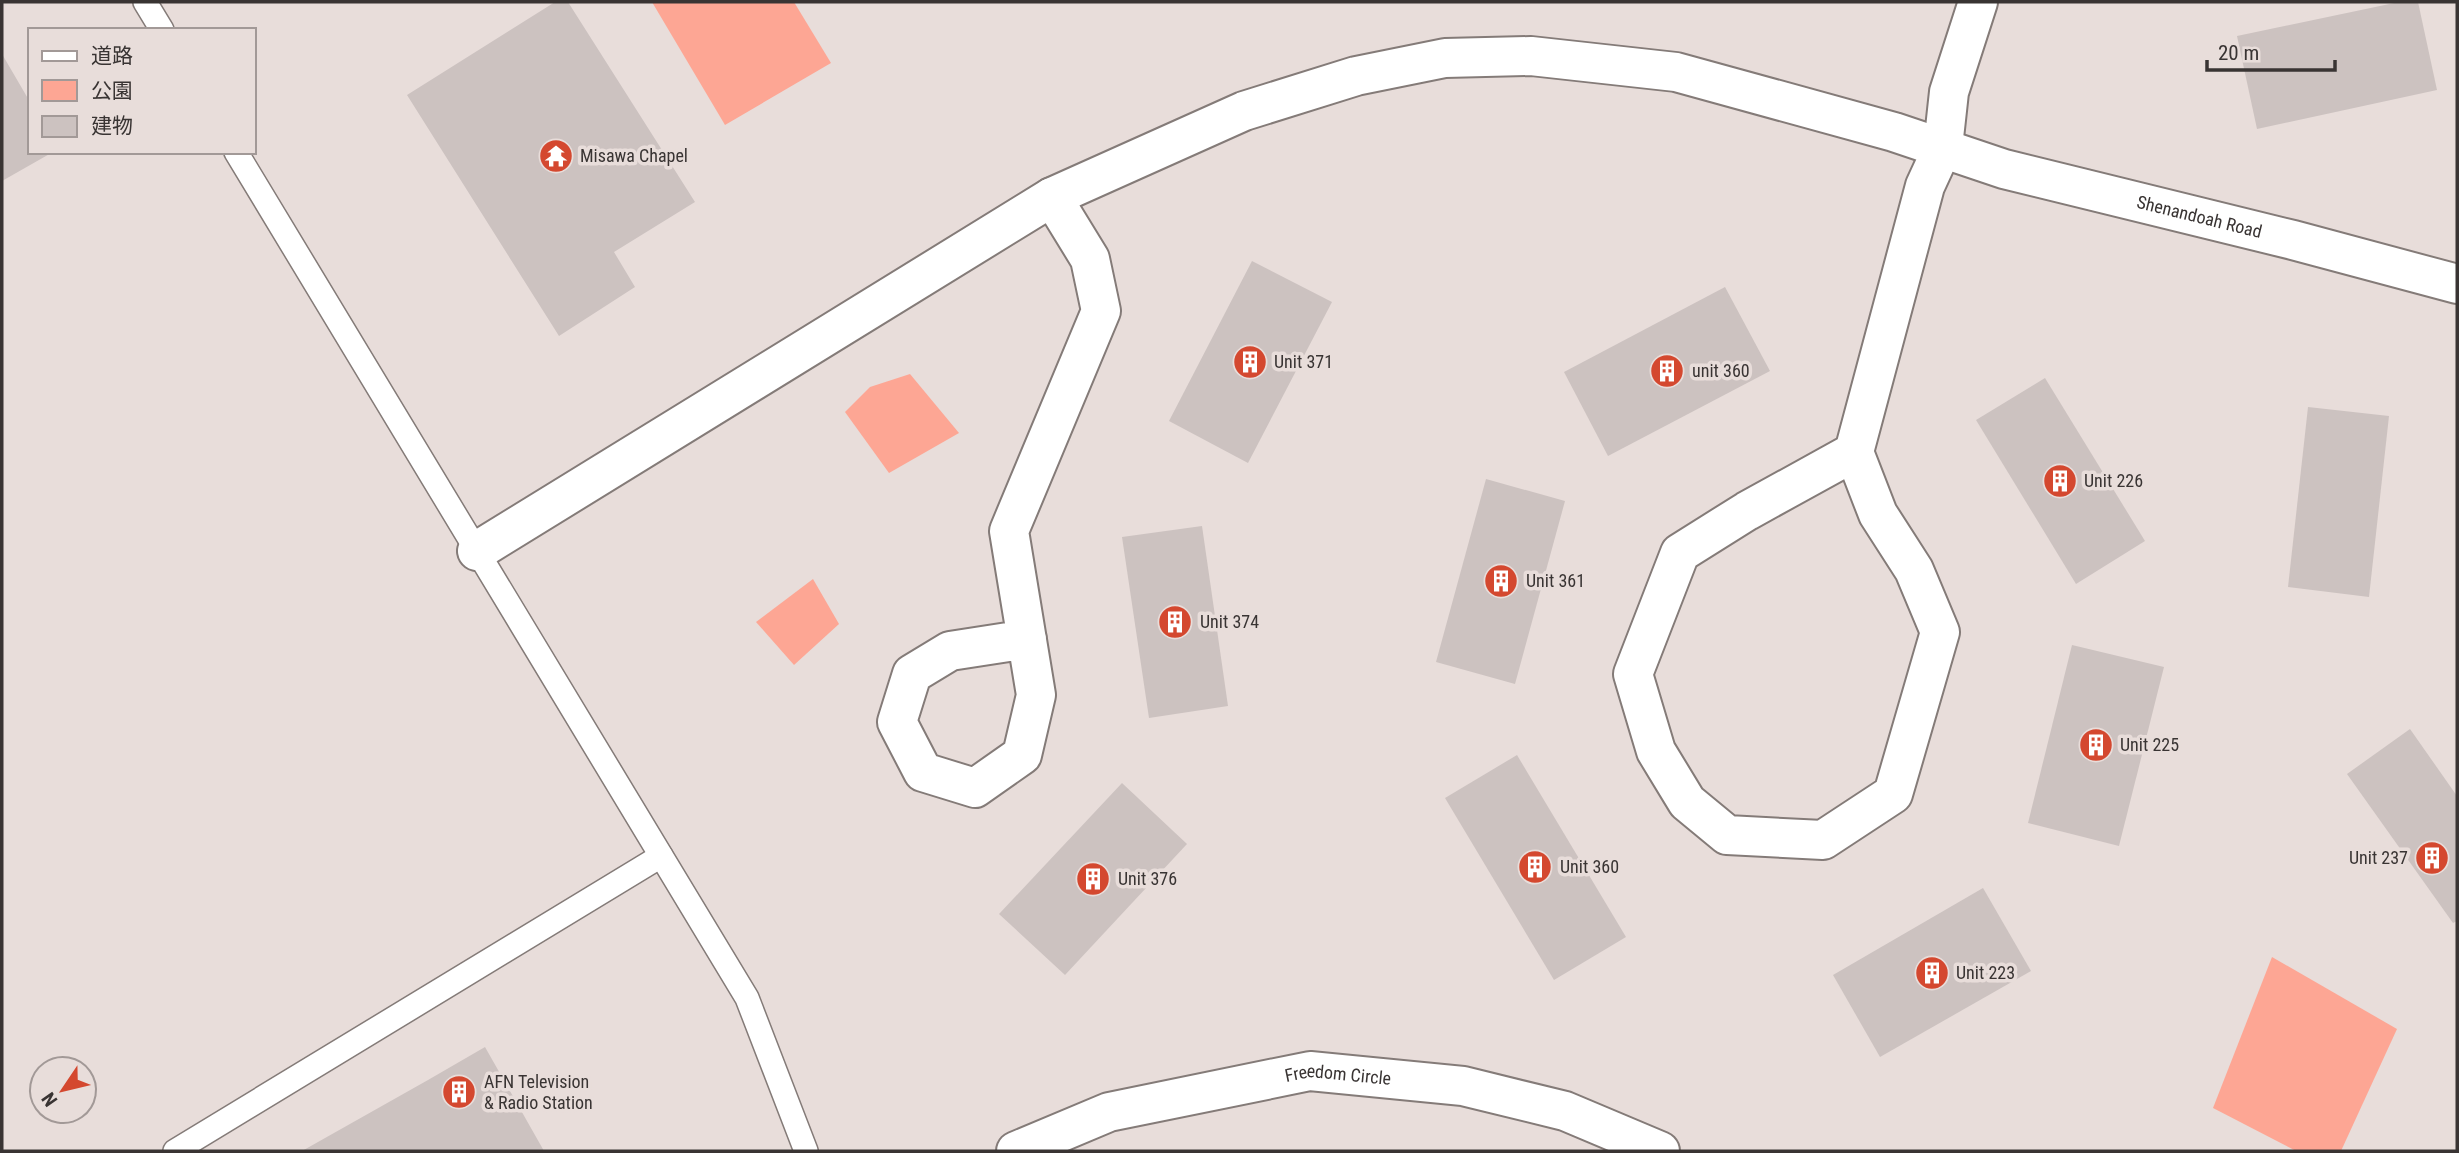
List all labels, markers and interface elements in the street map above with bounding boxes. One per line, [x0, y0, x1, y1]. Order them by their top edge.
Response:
legend [28, 28, 256, 154]
scale bar [2207, 28, 2335, 72]
text: 20 m [2218, 41, 2259, 65]
text: 道路 [91, 44, 133, 68]
text: 公園 [91, 79, 133, 103]
text: 建物 [91, 114, 133, 138]
temple icon: Misawa Chapel [537, 137, 575, 175]
place label: Misawa Chapel [580, 145, 688, 166]
street label: Shenandoah Road [2135, 191, 2264, 242]
building icon: Unit 371 [1231, 343, 1269, 381]
place label: Unit 371 [1274, 351, 1333, 372]
building icon: unit 360 [1648, 352, 1686, 390]
place label: unit 360 [1692, 360, 1750, 381]
building icon: Unit 226 [2041, 462, 2079, 500]
place label: Unit 226 [2084, 470, 2143, 491]
building icon: Unit 361 [1482, 562, 1520, 600]
place label: Unit 361 [1526, 570, 1585, 591]
building icon: Unit 374 [1156, 603, 1194, 641]
place label: Unit 374 [1200, 611, 1259, 632]
building icon: Unit 225 [2077, 726, 2115, 764]
place label: Unit 225 [2120, 734, 2179, 755]
building icon: Unit 237 [2413, 839, 2451, 877]
place label: Unit 237 [2349, 847, 2408, 868]
building icon: Unit 360 [1516, 848, 1554, 886]
place label: Unit 360 [1560, 856, 1619, 877]
building icon: Unit 376 [1074, 860, 1112, 898]
place label: Unit 376 [1118, 868, 1177, 889]
building icon: Unit 223 [1913, 954, 1951, 992]
place label: Unit 223 [1956, 962, 2015, 983]
north arrow [28, 1055, 98, 1125]
street label: Freedom Circle [1283, 1060, 1392, 1089]
place label: AFN Television & Radio Station [484, 1071, 593, 1113]
building icon: AFN Television & Radio Station [440, 1073, 478, 1111]
text: N [37, 1088, 62, 1111]

